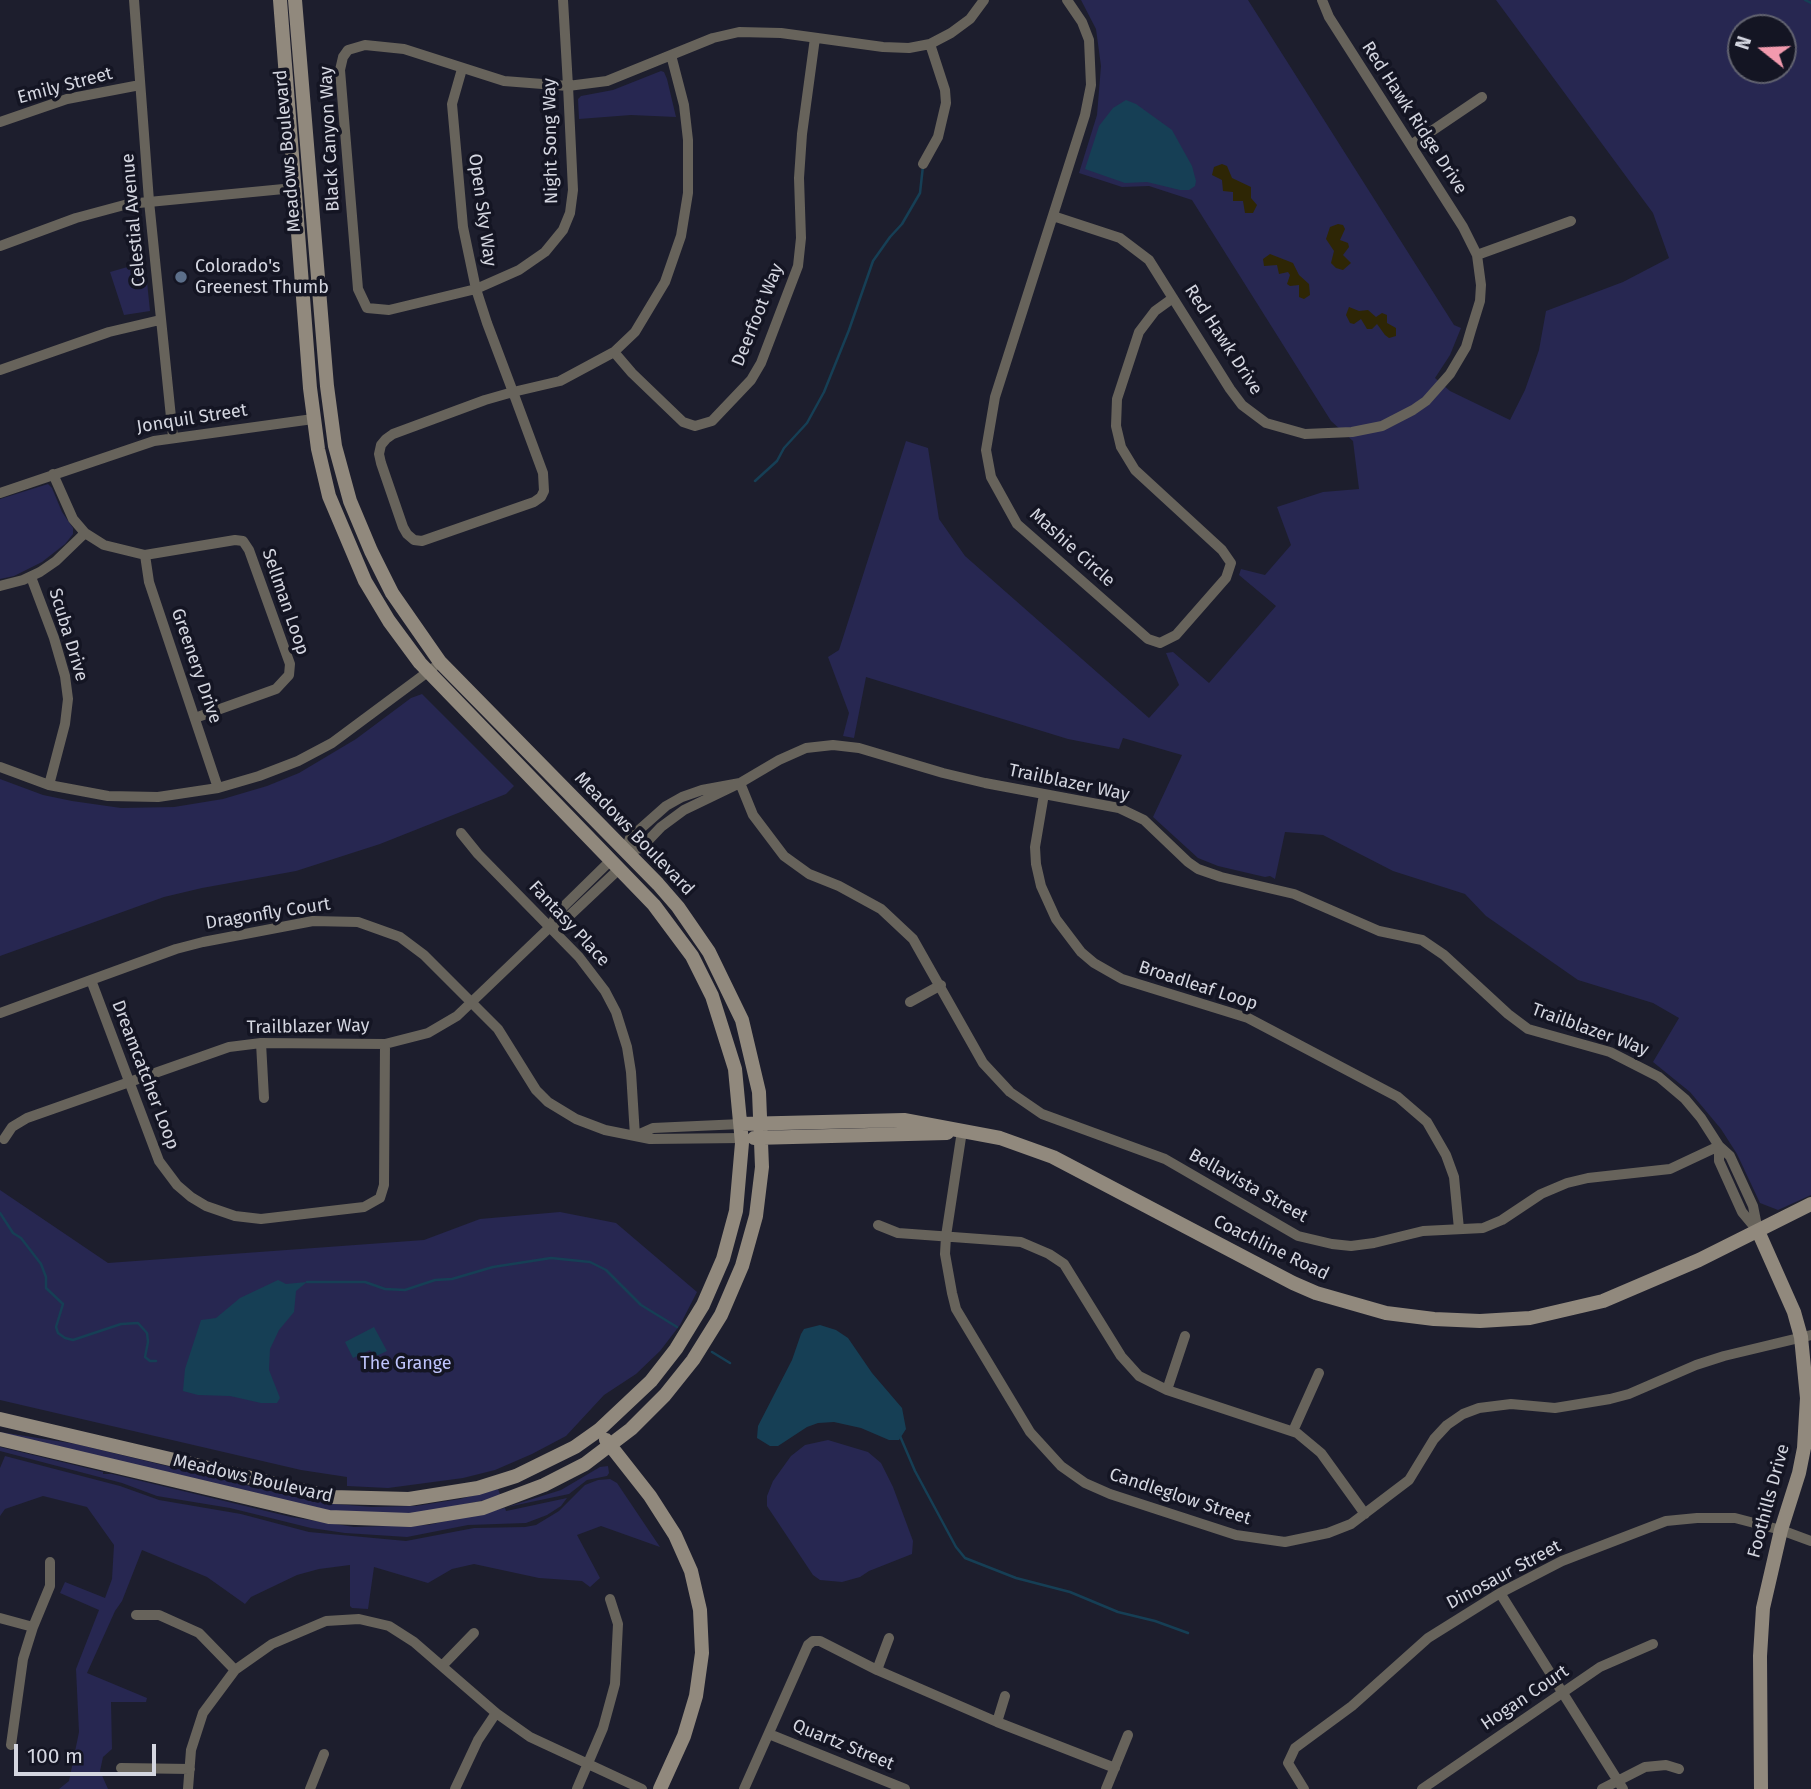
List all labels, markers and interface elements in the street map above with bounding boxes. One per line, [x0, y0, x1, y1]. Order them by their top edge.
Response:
north arrow [1727, 14, 1797, 84]
text: N [1731, 33, 1756, 53]
street label: Red Hawk Ridge Drive [1357, 38, 1471, 198]
street label: Emily Street [15, 63, 115, 109]
street label: Black Canyon Way [315, 66, 345, 212]
street label: Meadows Boulevard [270, 69, 306, 233]
street label: Night Song Way [539, 78, 563, 204]
street label: Celestial Avenue [117, 152, 151, 288]
street label: Open Sky Way [463, 152, 501, 268]
place label: Colorado's Greenest Thumb [195, 256, 329, 298]
street label: Deerfoot Way [728, 260, 788, 370]
marker: Colorado's Greenest Thumb [173, 269, 189, 285]
street label: Red Hawk Drive [1179, 281, 1267, 399]
street label: Jonquil Street [135, 400, 249, 438]
street label: Mashie Circle [1025, 504, 1119, 592]
street label: Sellman Loop [257, 546, 313, 658]
street label: Scuba Drive [44, 586, 92, 684]
street label: Greenery Drive [166, 606, 226, 726]
street label: Trailblazer Way [1007, 760, 1131, 806]
street label: Meadows Boulevard [570, 768, 698, 900]
street label: Fantasy Place [524, 877, 614, 971]
street label: Dragonfly Court [204, 893, 332, 935]
street label: Broadleaf Loop [1136, 957, 1260, 1015]
street label: Dreamcatcher Loop [107, 997, 183, 1153]
street label: Trailblazer Way [1529, 999, 1651, 1061]
street label: Trailblazer Way [246, 1015, 370, 1039]
street label: Bellavista Street [1185, 1144, 1311, 1228]
street label: Coachline Road [1210, 1211, 1332, 1285]
park label: The Grange [360, 1353, 452, 1375]
street label: Foothills Drive [1743, 1442, 1795, 1560]
street label: Meadows Boulevard [171, 1450, 335, 1508]
street label: Candleglow Street [1106, 1464, 1254, 1530]
street label: Dinosaur Street [1443, 1536, 1565, 1614]
street label: Hogan Court [1477, 1661, 1573, 1735]
street label: Quartz Street [789, 1715, 897, 1775]
scale bar [18, 1730, 159, 1774]
text: 100 m [27, 1743, 83, 1769]

